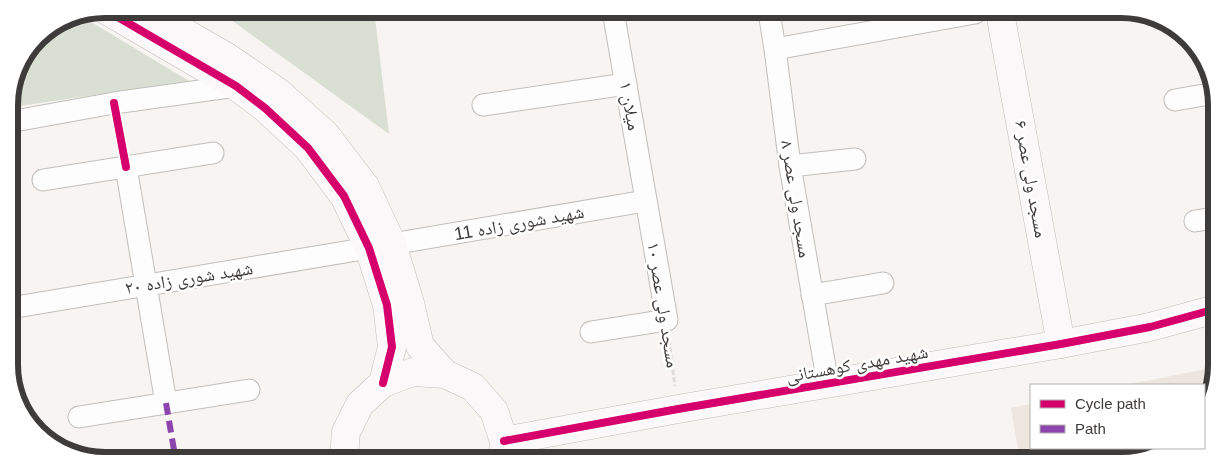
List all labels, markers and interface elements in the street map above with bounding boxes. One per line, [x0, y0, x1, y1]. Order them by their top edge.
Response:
street label: میلان ۱ [615, 80, 644, 132]
street label: مسجد ولی عصر ۶ [1010, 119, 1051, 239]
street label: مسجد ولی عصر ۸ [776, 139, 815, 259]
street label: شهید شوری زاده 11 [452, 202, 586, 245]
street label: مسجد ولی عصر ۱۰ [642, 241, 683, 369]
street label: شهید شوری زاده ۲۰ [124, 258, 255, 299]
street label: شهید مهدی کوهستانی [784, 342, 930, 387]
legend [1030, 384, 1205, 449]
text: Cycle path [1075, 395, 1146, 412]
text: Path [1075, 420, 1106, 437]

